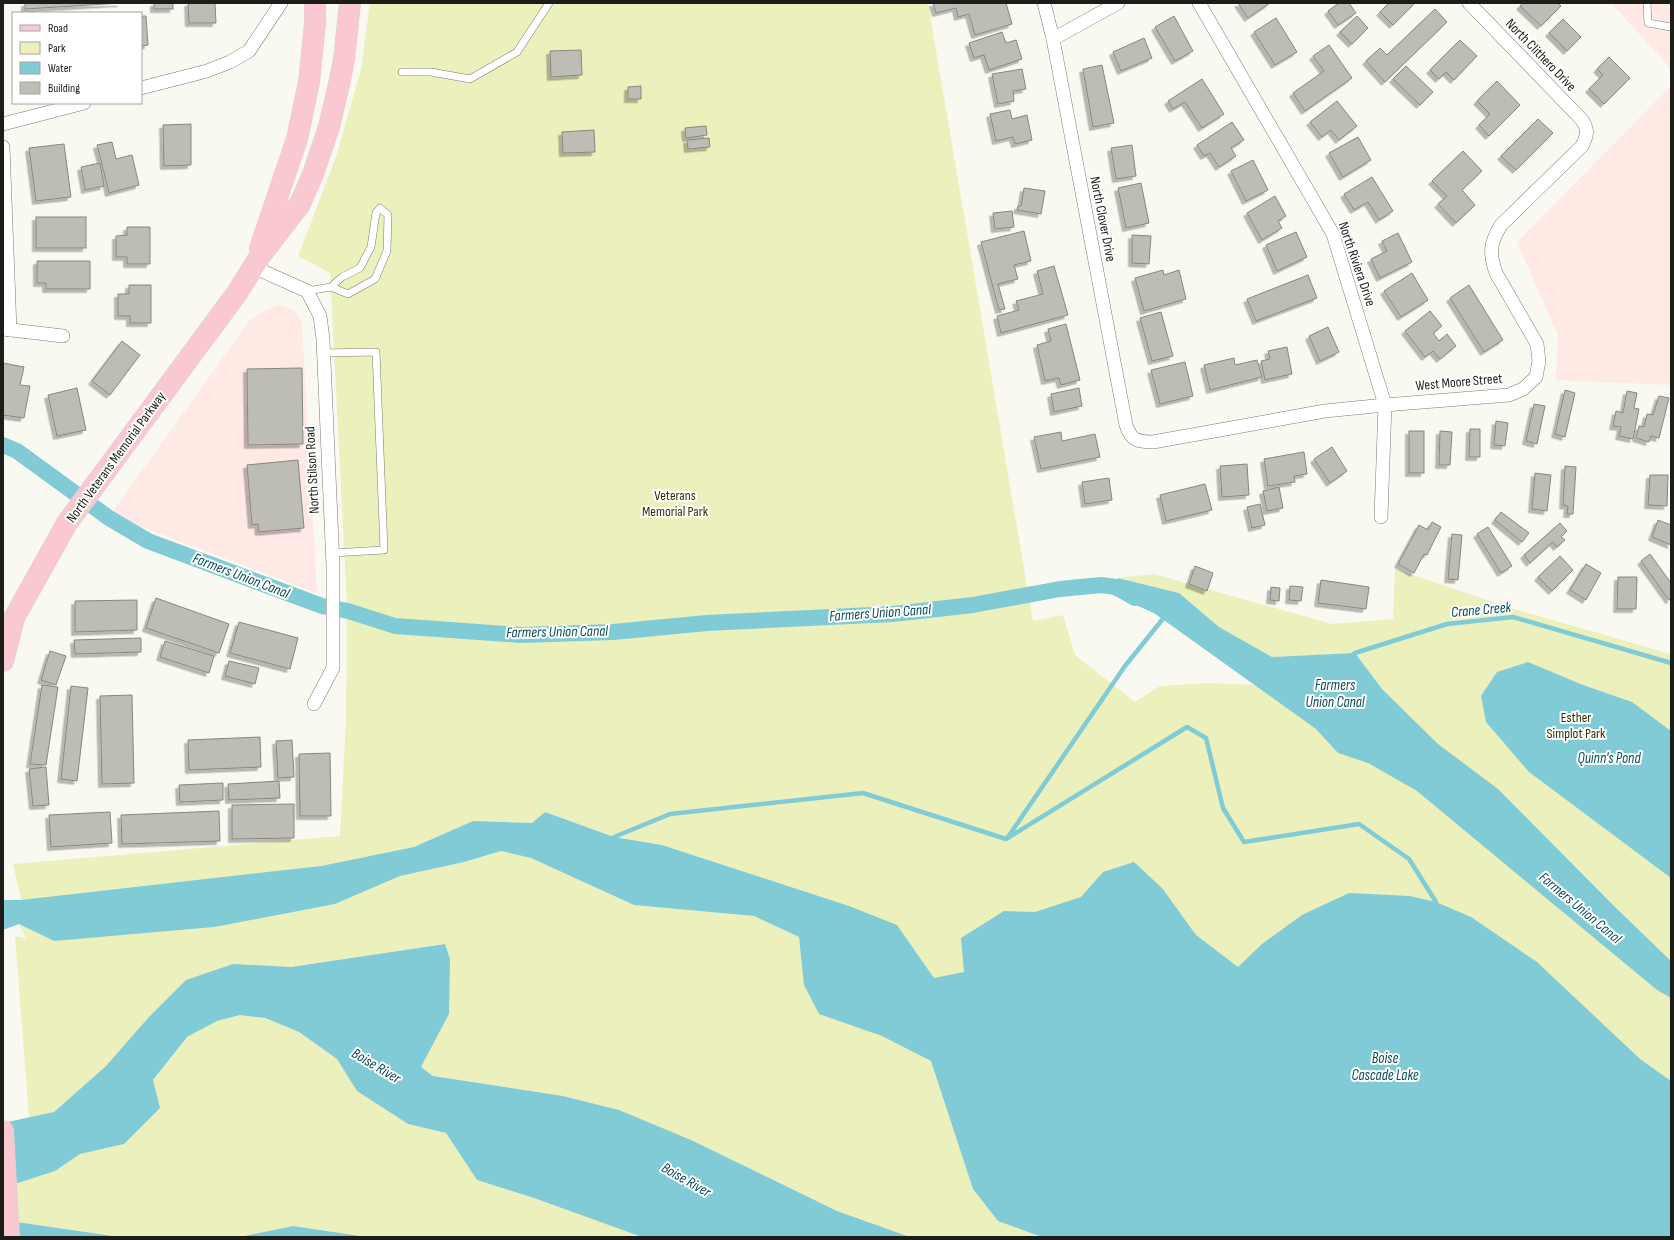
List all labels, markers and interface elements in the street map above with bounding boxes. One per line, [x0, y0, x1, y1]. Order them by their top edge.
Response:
legend [12, 12, 142, 104]
street label: North Clithero Drive [1502, 15, 1580, 95]
text: Road [48, 21, 68, 36]
text: Park [48, 41, 66, 56]
text: Water [48, 61, 72, 76]
text: Building [48, 81, 80, 96]
street label: North Clover Drive [1086, 175, 1120, 263]
street label: North Riviera Drive [1335, 220, 1379, 308]
street label: West Moore Street [1415, 370, 1503, 394]
street label: North Veterans Memorial Parkway [63, 388, 170, 526]
street label: North Stilson Road [301, 426, 323, 514]
park label: Veterans Memorial Park [642, 487, 709, 520]
water label: Farmers Union Canal [190, 549, 293, 604]
water label: Crane Creek [1450, 598, 1512, 622]
water label: Farmers Union Canal [829, 600, 933, 626]
water label: Farmers Union Canal [506, 622, 609, 642]
water label: Farmers Union Canal [1305, 676, 1366, 712]
park label: Esther Simplot Park [1547, 709, 1606, 742]
water label: Quinn's Pond [1577, 749, 1641, 768]
water label: Farmers Union Canal [1535, 868, 1626, 949]
water label: Boise River [348, 1044, 405, 1088]
water label: Boise Cascade Lake [1351, 1049, 1419, 1085]
water label: Boise River [658, 1158, 715, 1202]

